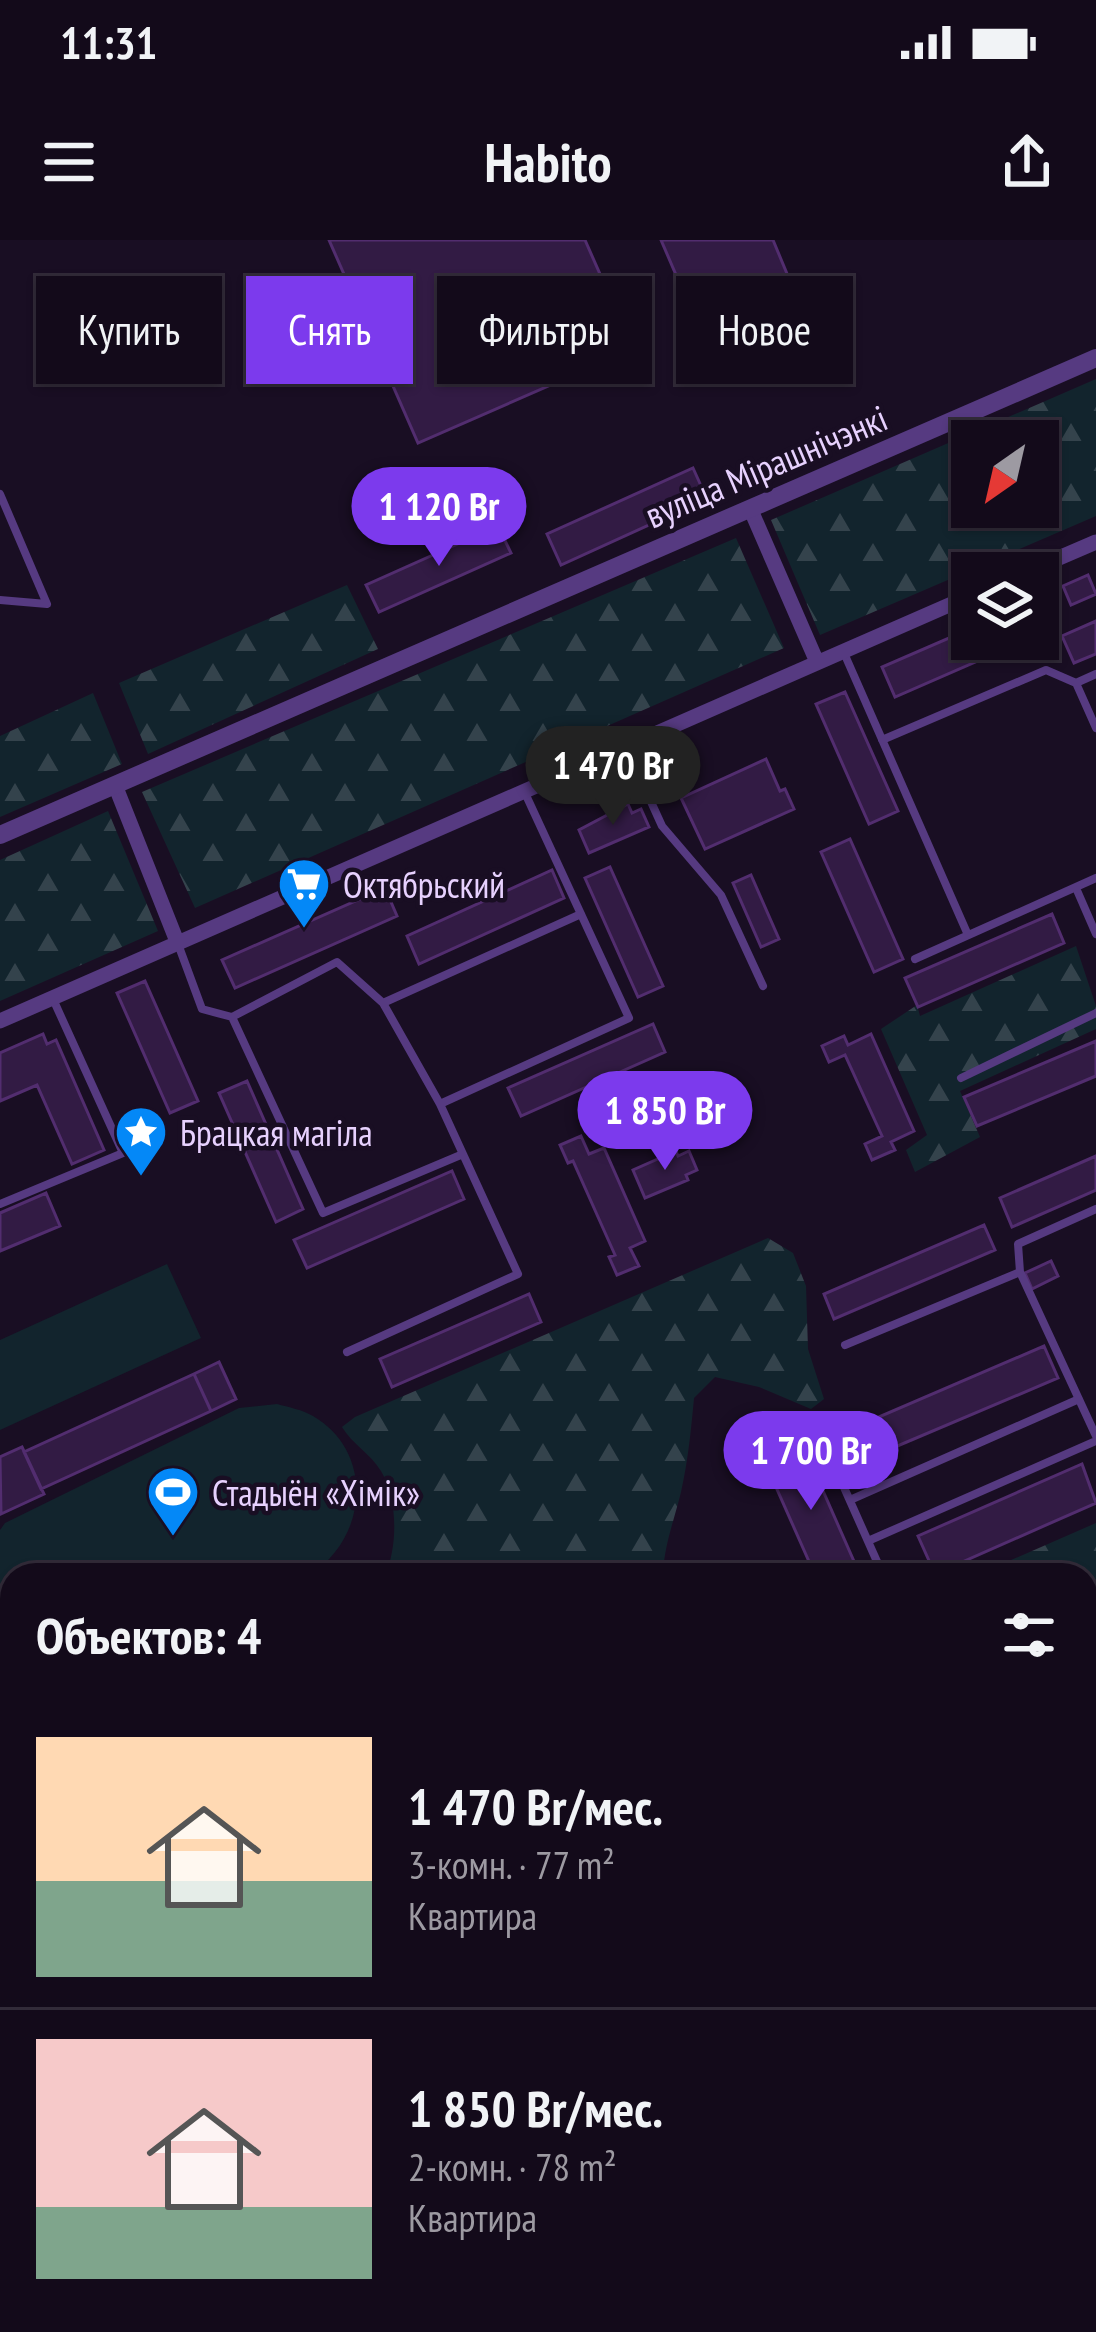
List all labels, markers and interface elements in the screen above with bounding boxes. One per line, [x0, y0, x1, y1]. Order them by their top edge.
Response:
text: 11:31 [60, 13, 157, 71]
text: Habito [485, 127, 611, 197]
icon: menu [36, 129, 102, 195]
icon: share [994, 129, 1060, 195]
chip: Купить [36, 276, 222, 384]
chip: Снять [246, 276, 413, 384]
chip: Фильтры [437, 276, 652, 384]
chip: Новое [676, 276, 853, 384]
street label: вуліца Мірашнічэнкі [638, 394, 894, 538]
north arrow [951, 420, 1059, 528]
map controls [951, 420, 1059, 660]
pin: 1 120 Br [315, 467, 563, 569]
text: 1 120 Br [378, 480, 500, 531]
button: layers [951, 552, 1059, 660]
pin: 1 470 Br [489, 726, 737, 828]
text: 1 470 Br [552, 739, 674, 790]
supermarket icon: Октябрьский [276, 856, 332, 930]
place label: Октябрьский [343, 861, 505, 908]
pin: 1 850 Br [541, 1071, 789, 1173]
text: 1 850 Br [604, 1084, 726, 1135]
place icon: Брацкая магіла [113, 1104, 169, 1178]
place label: Брацкая магіла [180, 1109, 373, 1156]
pin: 1 700 Br [687, 1411, 935, 1513]
text: 1 700 Br [750, 1424, 872, 1475]
sports icon: Стадыён «Хімік» [145, 1464, 201, 1538]
place label: Стадыён «Хімік» [212, 1469, 420, 1516]
text: Объектов: 4 [36, 1602, 261, 1668]
icon: filters [996, 1602, 1062, 1668]
text: 1 470 Br/мес. [408, 1773, 663, 1839]
icon: home [132, 1785, 276, 1929]
text: 3-комн. · 77 m² [408, 1839, 615, 1890]
text: Квартира [408, 1890, 537, 1941]
text: 1 850 Br/мес. [408, 2075, 663, 2141]
icon: home [132, 2087, 276, 2231]
text: 2-комн. · 78 m² [408, 2141, 617, 2192]
text: Квартира [408, 2192, 537, 2243]

